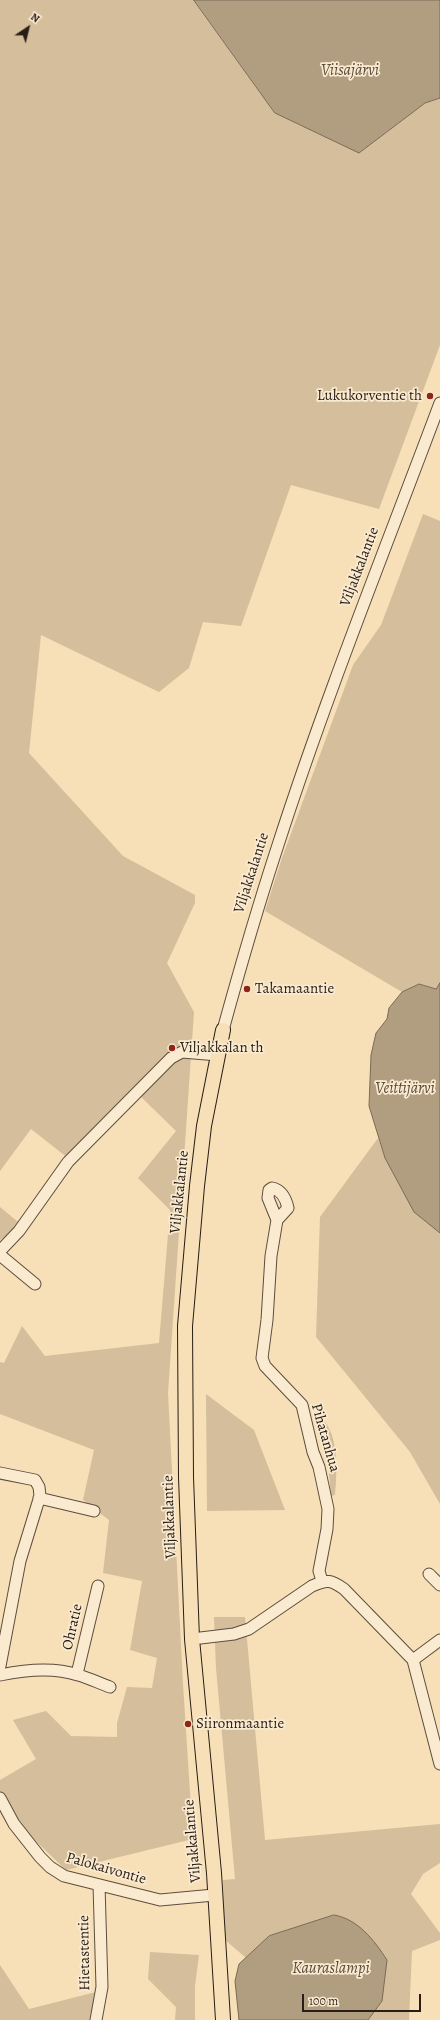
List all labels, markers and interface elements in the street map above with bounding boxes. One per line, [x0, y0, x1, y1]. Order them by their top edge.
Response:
north arrow [8, 8, 48, 48]
text: N [28, 9, 43, 26]
water label: Viisajärvi [321, 61, 379, 81]
place label: Lukukorventie th [317, 387, 422, 405]
marker: Lukukorventie th [425, 391, 435, 401]
street label: Viljakkalantie [337, 525, 383, 609]
street label: Viljakkalantie [231, 830, 273, 916]
place label: Takamaantie [255, 980, 334, 998]
marker: Takamaantie [242, 984, 252, 994]
place label: Viljakkalan th [180, 1039, 264, 1057]
marker: Viljakkalan th [167, 1043, 177, 1053]
water label: Veittijärvi [375, 1079, 435, 1099]
street label: Viljakkalantie [167, 1150, 193, 1234]
street label: Pihatanhua [307, 1402, 343, 1474]
street label: Viljakkalantie [160, 1475, 180, 1559]
street label: Ohratie [59, 1602, 87, 1652]
place label: Siironmaantie [196, 1715, 284, 1733]
marker: Siironmaantie [183, 1719, 193, 1729]
street label: Viljakkalantie [180, 1799, 206, 1883]
street label: Palokaivontie [64, 1849, 148, 1889]
street label: Hietastentie [75, 1915, 95, 1991]
water label: Kauraslampi [292, 1959, 370, 1979]
scale bar [304, 1986, 423, 2012]
text: 100 m [309, 1993, 338, 2009]

